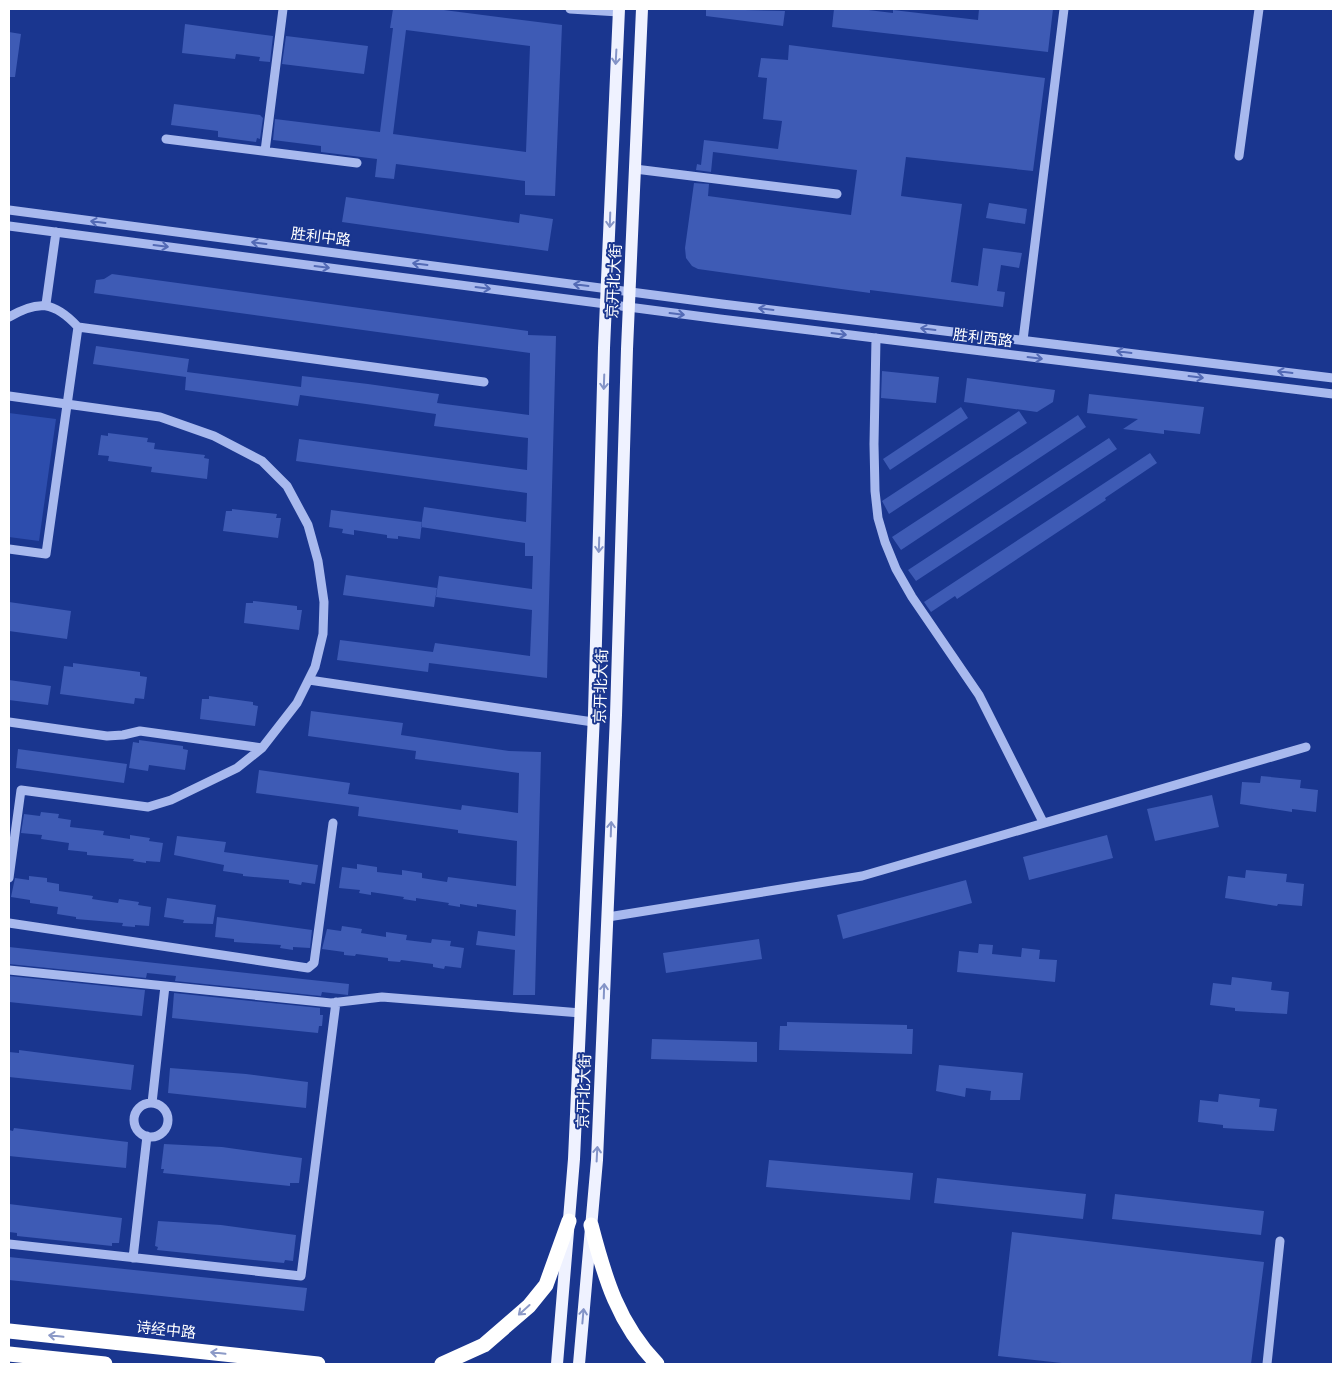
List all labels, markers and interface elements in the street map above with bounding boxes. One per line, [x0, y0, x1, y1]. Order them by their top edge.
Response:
one-way arrow [612, 49, 621, 65]
one-way arrow [606, 212, 615, 228]
one-way arrow [90, 217, 106, 227]
street label: 胜利中路 [290, 223, 352, 249]
one-way arrow [251, 238, 267, 248]
one-way arrow [153, 241, 169, 251]
street label: 京开北大街 [602, 243, 624, 319]
one-way arrow [413, 259, 429, 269]
one-way arrow [314, 262, 330, 272]
one-way arrow [574, 280, 590, 290]
one-way arrow [475, 284, 491, 294]
one-way arrow [759, 304, 775, 314]
one-way arrow [669, 309, 685, 319]
one-way arrow [920, 323, 936, 333]
street label: 胜利西路 [952, 324, 1014, 350]
one-way arrow [830, 329, 846, 339]
one-way arrow [1116, 347, 1132, 357]
one-way arrow [1026, 353, 1042, 363]
one-way arrow [1277, 367, 1293, 377]
one-way arrow [1188, 372, 1204, 382]
one-way arrow [599, 374, 608, 390]
one-way arrow [594, 536, 603, 552]
street label: 京开北大街 [590, 648, 610, 724]
one-way arrow [607, 821, 616, 837]
one-way arrow [600, 984, 609, 1000]
street label: 京开北大街 [573, 1053, 593, 1129]
one-way arrow [593, 1146, 602, 1162]
one-way arrow [517, 1304, 530, 1316]
one-way arrow [579, 1308, 588, 1324]
street label: 诗经中路 [135, 1317, 197, 1341]
one-way arrow [49, 1331, 65, 1341]
one-way arrow [210, 1348, 226, 1358]

